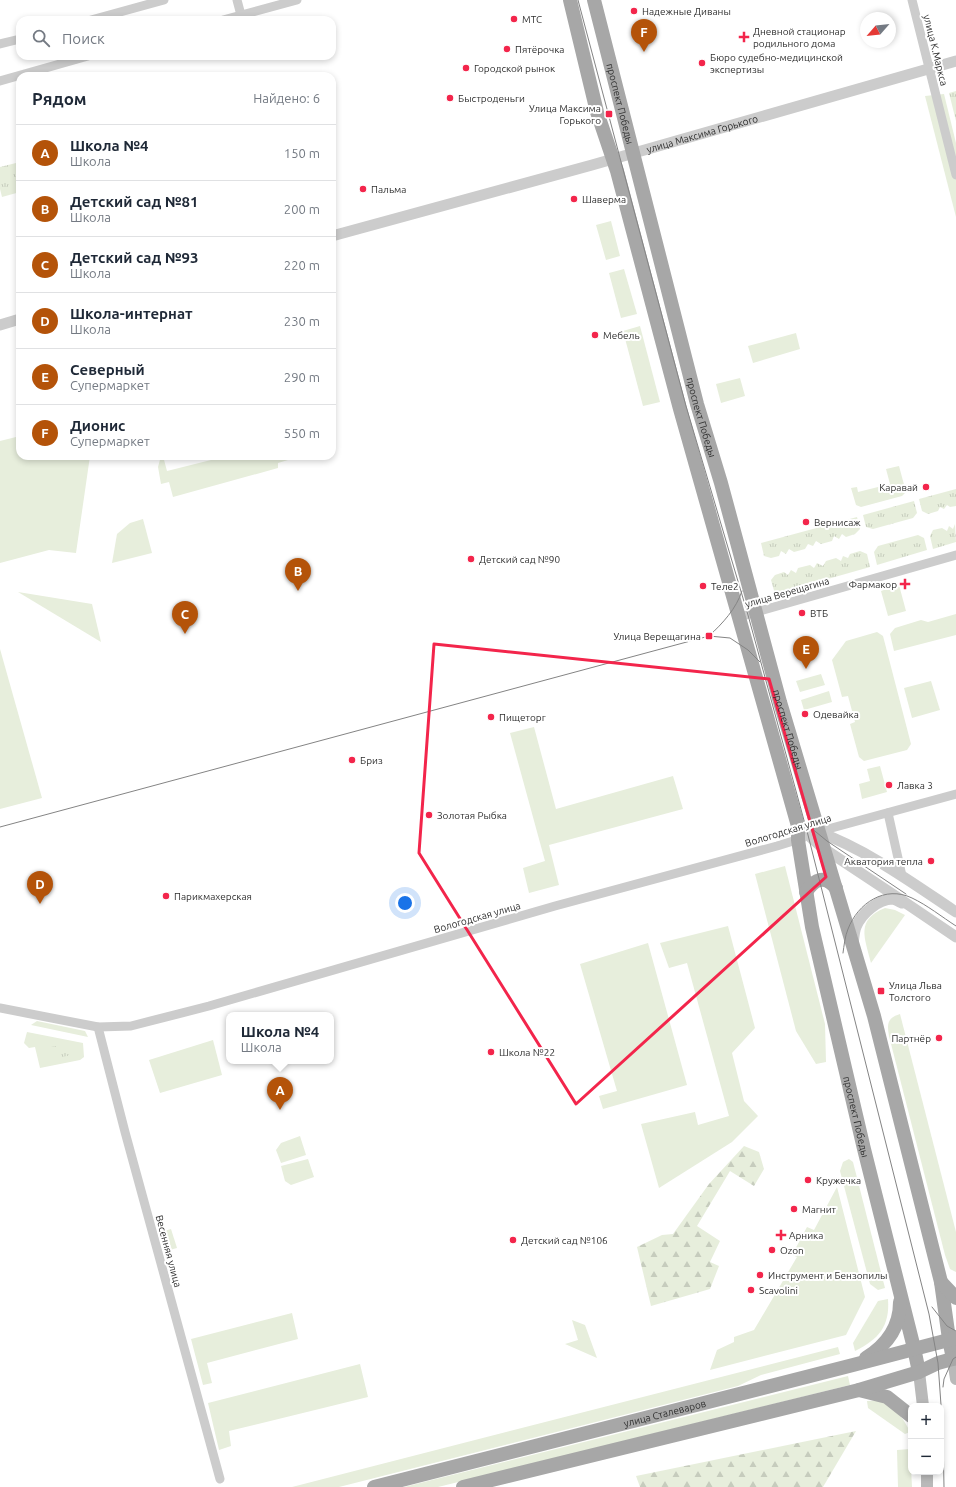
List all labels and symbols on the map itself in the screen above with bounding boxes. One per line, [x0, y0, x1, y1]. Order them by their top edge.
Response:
marker: Надежные Диваны [629, 6, 639, 16]
place label: Надежные Диваны [642, 6, 731, 17]
north arrow [860, 12, 896, 48]
street label: улица К.Маркса [921, 13, 950, 87]
marker: МТС [509, 14, 519, 24]
place label: МТС [522, 14, 542, 25]
pin: F [631, 19, 657, 52]
place label: Дневной стационар родильного дома [753, 26, 846, 49]
marker: Дневной стационар родильного дома [738, 31, 750, 43]
marker: Пятёрочка [502, 44, 512, 54]
place label: Пятёрочка [515, 44, 564, 55]
place label: Бюро судебно-медицинской экспертизы [710, 52, 843, 75]
marker: Бюро судебно-медицинской экспертизы [697, 58, 707, 68]
street label: проспект Победы [604, 62, 636, 145]
marker: Городской рынок [461, 63, 471, 73]
place label: Городской рынок [474, 63, 555, 74]
marker: Быстроденьги [445, 93, 455, 103]
place label: Быстроденьги [458, 93, 525, 104]
place label: Улица Максима Горького [529, 103, 601, 126]
marker: Улица Максима Горького [604, 109, 614, 119]
street label: улица Максима Горького [645, 113, 759, 155]
marker: Пальма [358, 184, 368, 194]
place label: Пальма [371, 184, 406, 195]
marker: Шаверма [569, 194, 579, 204]
place label: Шаверма [582, 194, 626, 205]
marker: Мебель [590, 330, 600, 340]
place label: Мебель [603, 330, 640, 341]
street label: проспект Победы [684, 376, 718, 459]
place label: Каравай [879, 482, 918, 493]
marker: Каравай [921, 482, 931, 492]
marker: Вернисаж [801, 517, 811, 527]
place label: Вернисаж [814, 517, 861, 528]
marker: Детский сад №90 [466, 554, 476, 564]
place label: Детский сад №90 [479, 554, 560, 565]
pin: B [285, 558, 311, 591]
street label: улица Верещагина [744, 575, 831, 610]
place label: Фармакор [848, 579, 897, 590]
marker: Фармакор [900, 579, 910, 589]
marker: Теле2 [698, 581, 708, 591]
place label: Теле2 [711, 581, 739, 592]
pin: C [172, 601, 198, 634]
marker: ВТБ [797, 608, 807, 618]
place label: ВТБ [810, 608, 828, 619]
place label: Улица Верещагина [613, 631, 701, 642]
marker: Улица Верещагина [704, 631, 714, 641]
pin: E [793, 636, 819, 669]
street label: проспект Победы [771, 688, 805, 771]
marker: Одевайка [800, 709, 810, 719]
place label: Одевайка [813, 709, 859, 720]
marker: Пищеторг [486, 712, 496, 722]
place label: Пищеторг [499, 712, 546, 723]
marker: Бриз [347, 755, 357, 765]
place label: Бриз [360, 755, 383, 766]
marker: Лавка 3 [884, 780, 894, 790]
place label: Лавка 3 [897, 780, 933, 791]
marker: Золотая Рыбка [424, 810, 434, 820]
place label: Золотая Рыбка [437, 810, 507, 821]
street label: Вологодская улица [744, 812, 833, 849]
place label: Акватория тепла [844, 856, 923, 867]
marker: Акватория тепла [926, 856, 936, 866]
pin: D [27, 871, 53, 904]
marker: Парикмахерская [161, 891, 171, 901]
place label: Парикмахерская [174, 891, 252, 902]
your location [395, 893, 415, 913]
street label: Вологодская улица [433, 900, 522, 935]
place label: Улица Льва Толстого [889, 980, 942, 1003]
marker: Улица Льва Толстого [876, 986, 886, 996]
place label: Партнёр [891, 1033, 931, 1044]
marker: Партнёр [934, 1033, 944, 1043]
marker: Школа №22 [486, 1047, 496, 1057]
place label: Школа №22 [499, 1047, 555, 1058]
street label: проспект Победы [841, 1075, 871, 1158]
pin: A [267, 1077, 293, 1110]
marker: Кружечка [803, 1175, 813, 1185]
place label: Кружечка [816, 1175, 861, 1186]
marker: Магнит [789, 1204, 799, 1214]
place label: Магнит [802, 1204, 837, 1215]
street label: Весенняя улица [154, 1214, 183, 1288]
marker: Арника [776, 1230, 786, 1240]
place label: Арника [789, 1230, 823, 1241]
marker: Детский сад №106 [508, 1235, 518, 1245]
place label: Детский сад №106 [521, 1235, 608, 1246]
marker: Ozon [767, 1245, 777, 1255]
place label: Ozon [780, 1245, 804, 1256]
marker: Инструмент и Бензопилы [755, 1270, 765, 1280]
place label: Инструмент и Бензопилы [768, 1270, 888, 1281]
marker: Scavolini [746, 1285, 756, 1295]
place label: Scavolini [759, 1285, 798, 1296]
street label: улица Сталеваров [623, 1398, 707, 1429]

